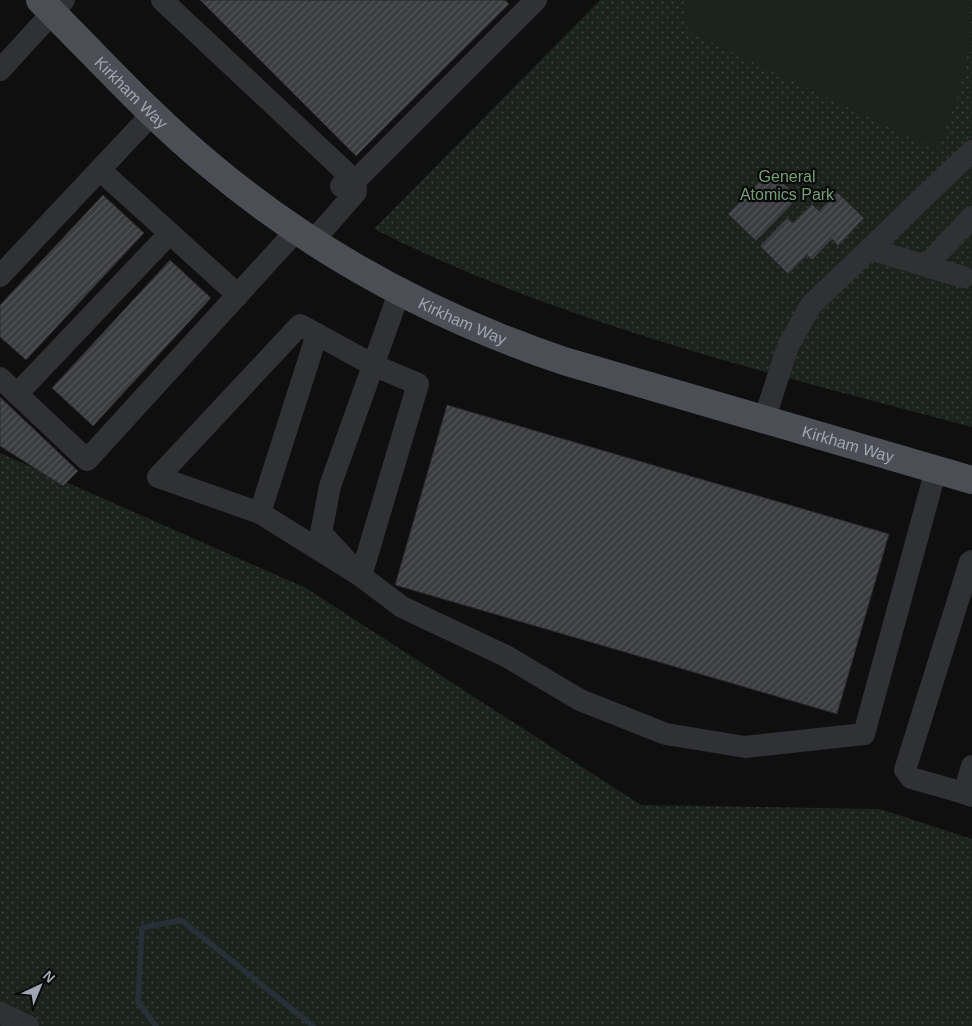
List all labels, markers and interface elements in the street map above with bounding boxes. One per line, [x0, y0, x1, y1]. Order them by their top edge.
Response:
street label: Kirkham Way [92, 53, 171, 132]
park label: General Atomics Park [740, 168, 835, 203]
street label: Kirkham Way [416, 294, 509, 348]
street label: Kirkham Way [800, 422, 896, 465]
north arrow [15, 961, 65, 1011]
text: N [40, 967, 58, 986]

